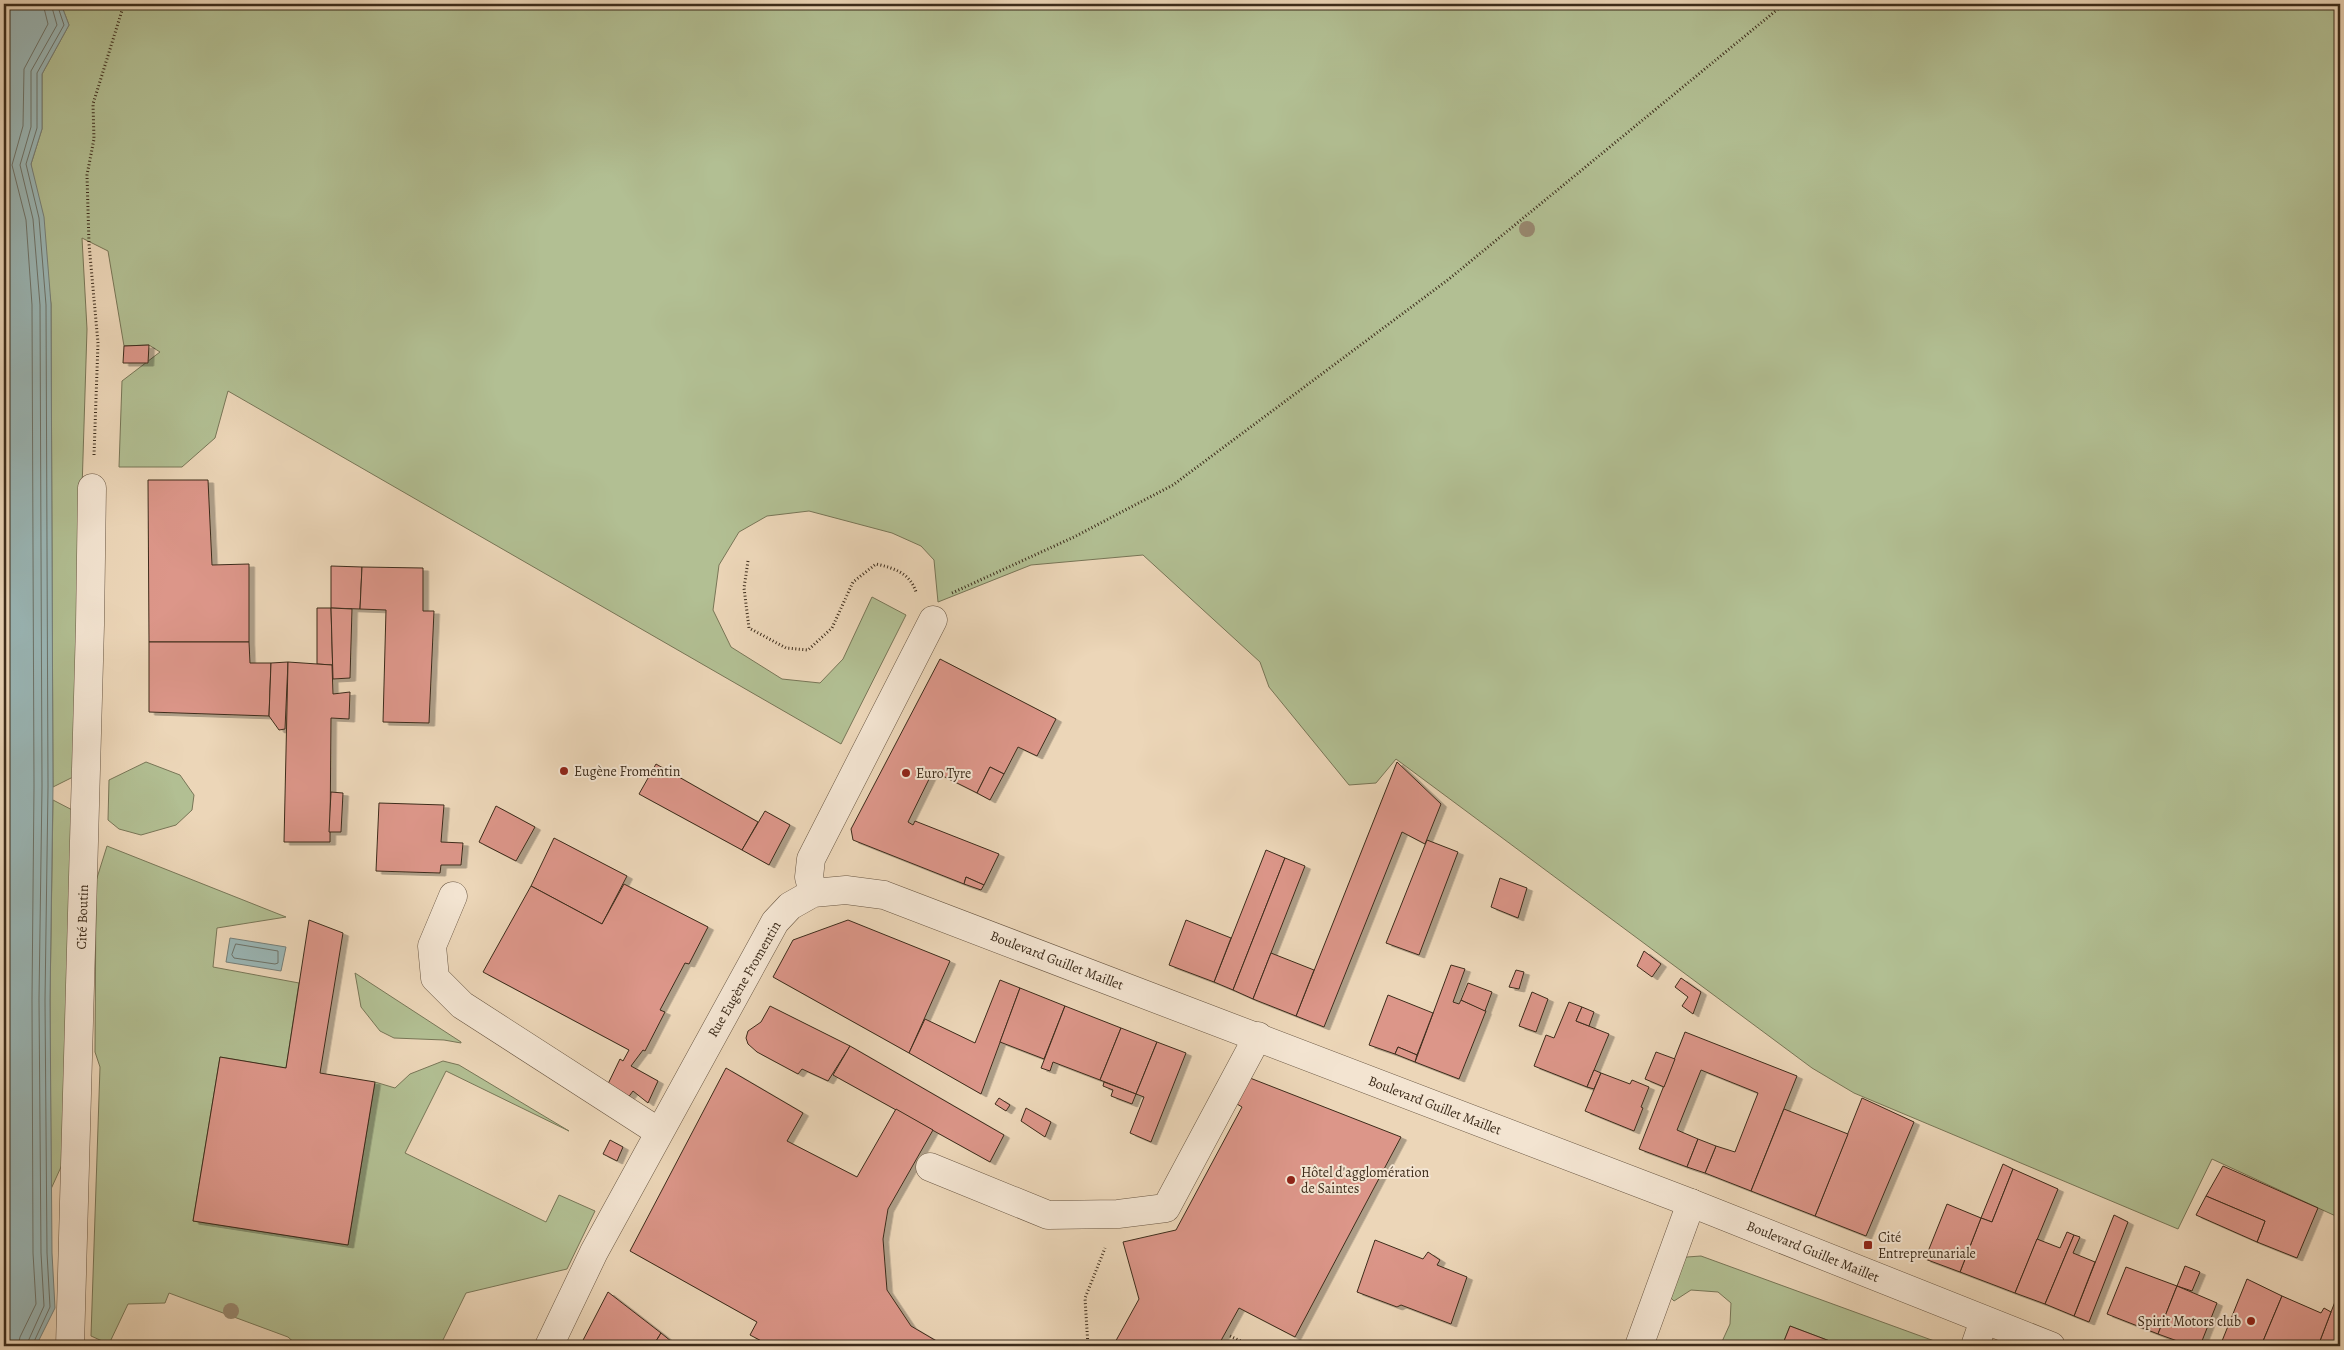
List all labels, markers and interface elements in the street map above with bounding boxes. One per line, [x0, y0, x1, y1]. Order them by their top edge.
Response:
place label: Eugène Fromentin [574, 762, 681, 781]
place label: Euro Tyre [916, 764, 971, 783]
marker: Eugène Fromentin [558, 765, 570, 777]
marker: Euro Tyre [900, 767, 912, 779]
street label: Cité Boutin [72, 884, 93, 950]
street label: Rue Eugène Fromentin [703, 917, 786, 1041]
street label: Boulevard Guillet Maillet [987, 926, 1127, 995]
street label: Boulevard Guillet Maillet [1365, 1071, 1505, 1140]
place label: Hôtel d'agglomération de Saintes [1301, 1163, 1429, 1198]
marker: Hôtel d'agglomération de Saintes [1285, 1174, 1297, 1186]
street label: Boulevard Guillet Maillet [1744, 1216, 1882, 1287]
place label: Cité Entrepreunariale [1878, 1228, 1976, 1263]
marker: Cité Entrepreunariale [1862, 1239, 1874, 1251]
place label: Spirit Motors club [2138, 1312, 2241, 1331]
marker: Spirit Motors club [2245, 1315, 2257, 1327]

